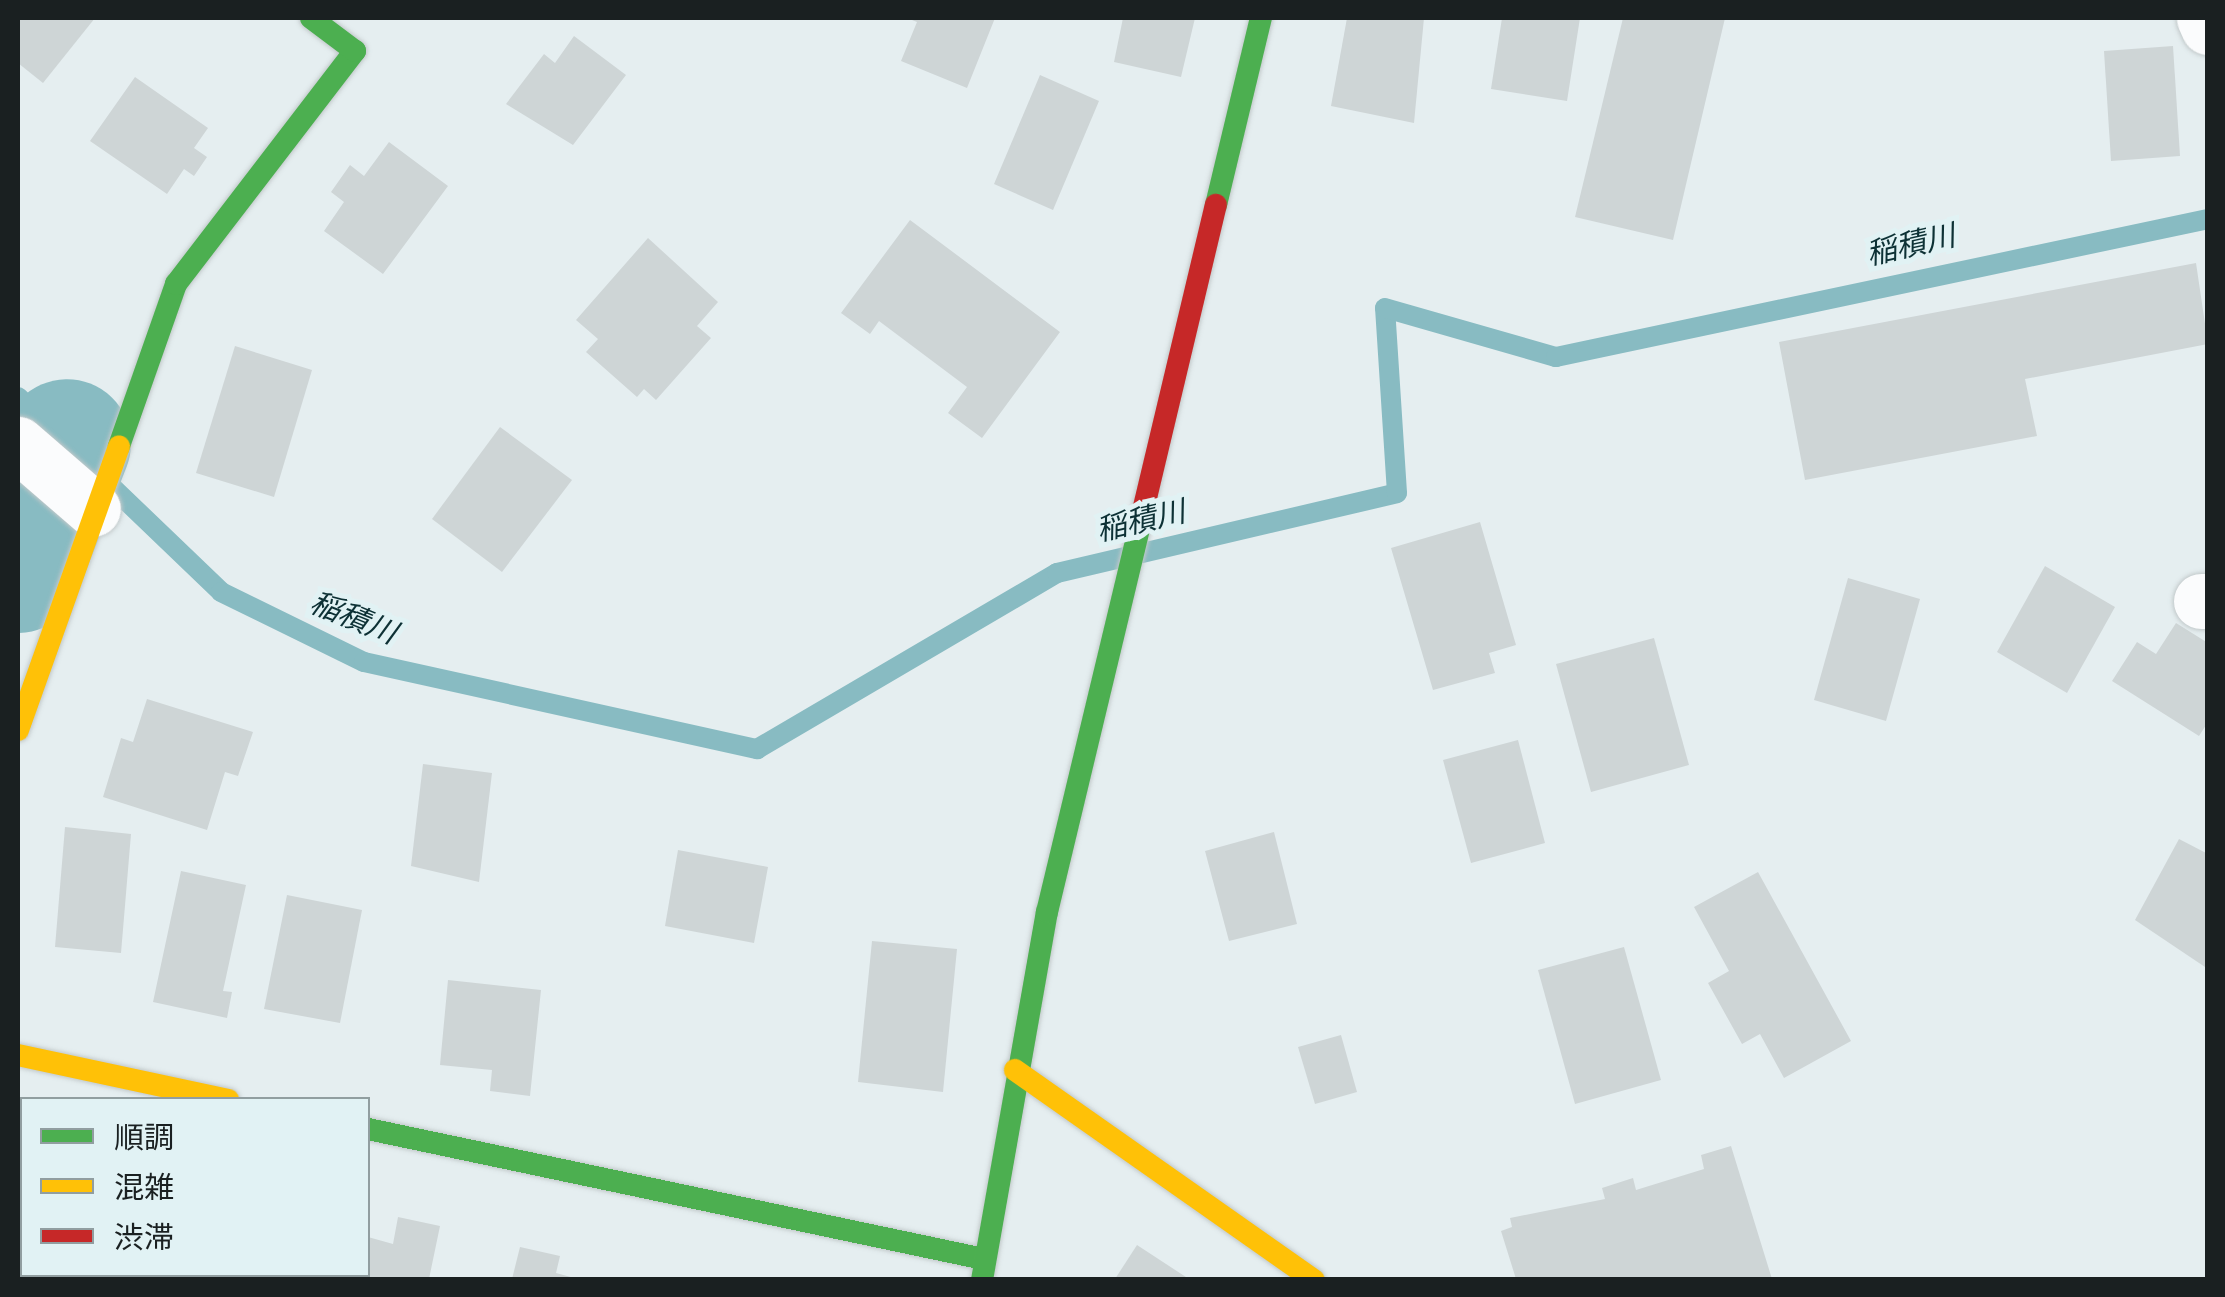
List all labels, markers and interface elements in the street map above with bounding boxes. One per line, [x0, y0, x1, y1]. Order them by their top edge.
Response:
water label: 稲積川 [1863, 218, 1959, 274]
water label: 稲積川 [1093, 494, 1189, 550]
water label: 稲積川 [305, 585, 401, 653]
legend [20, 1097, 370, 1277]
text: 順調 [114, 1117, 174, 1160]
text: 混雑 [114, 1167, 174, 1210]
text: 渋滞 [114, 1217, 174, 1260]

